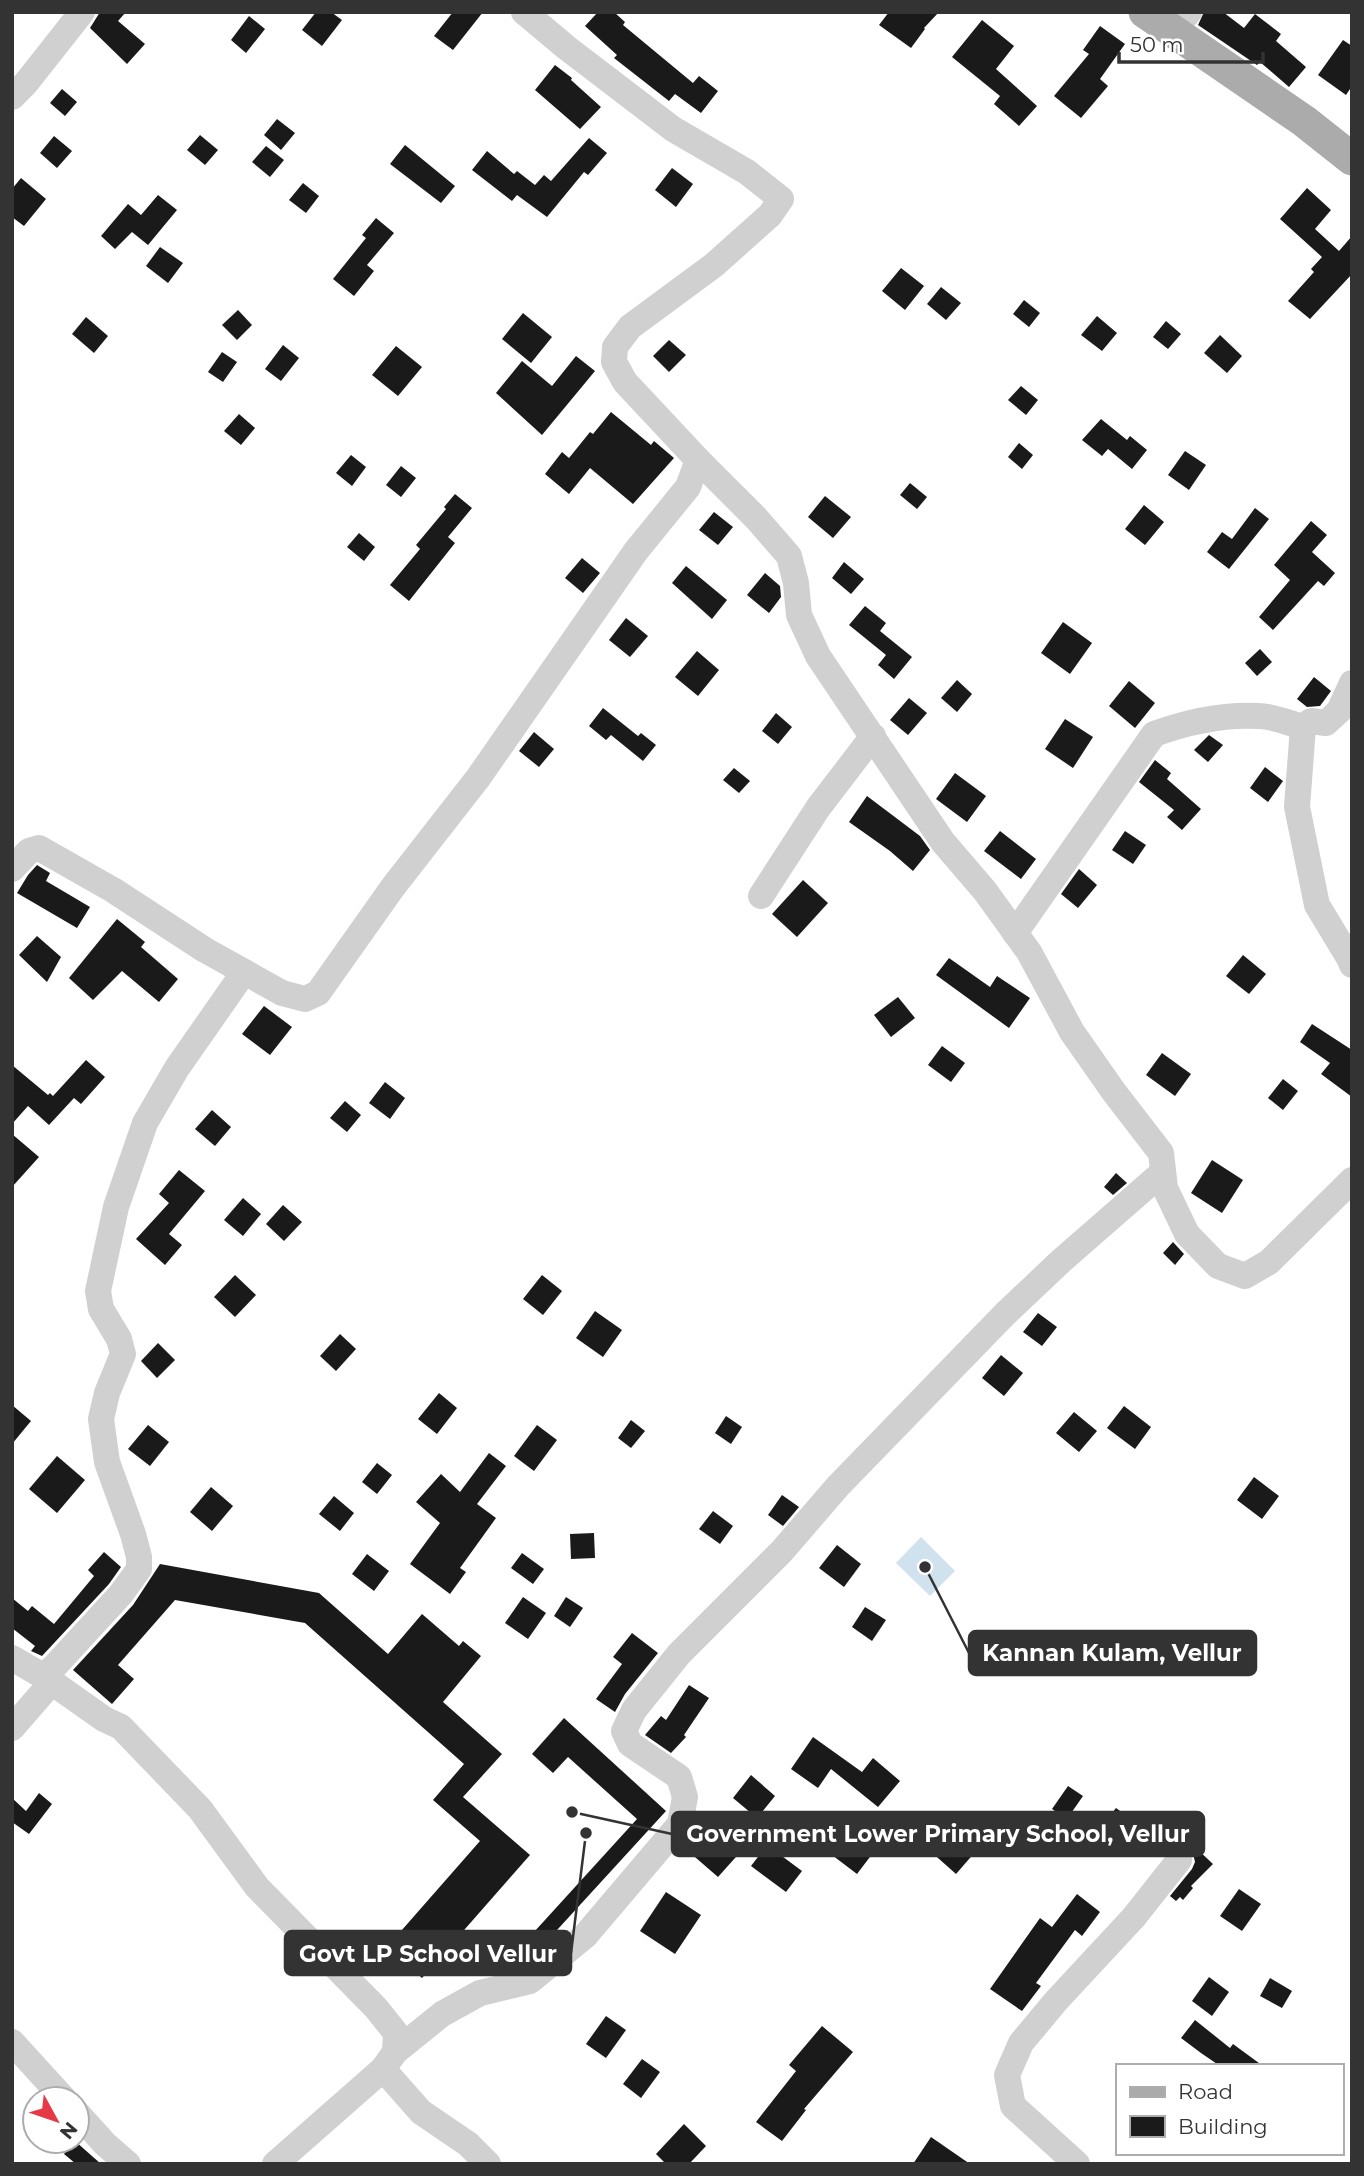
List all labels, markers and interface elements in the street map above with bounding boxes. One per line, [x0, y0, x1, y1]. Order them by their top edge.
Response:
scale bar [1119, 21, 1262, 65]
text: 50 m [1130, 32, 1184, 57]
callout: Kannan Kulam, Vellur [969, 1631, 1256, 1675]
text: Kannan Kulam, Vellur [982, 1639, 1242, 1667]
callout: Government Lower Primary School, Vellur [672, 1812, 1204, 1856]
text: Government Lower Primary School, Vellur [686, 1820, 1190, 1848]
callout: Govt LP School Vellur [285, 1931, 571, 1975]
text: Govt LP School Vellur [299, 1940, 557, 1968]
legend [1116, 2064, 1343, 2155]
text: Road [1178, 2079, 1233, 2104]
north arrow [21, 2085, 91, 2155]
text: Building [1178, 2114, 1268, 2139]
text: N [55, 2117, 82, 2144]

